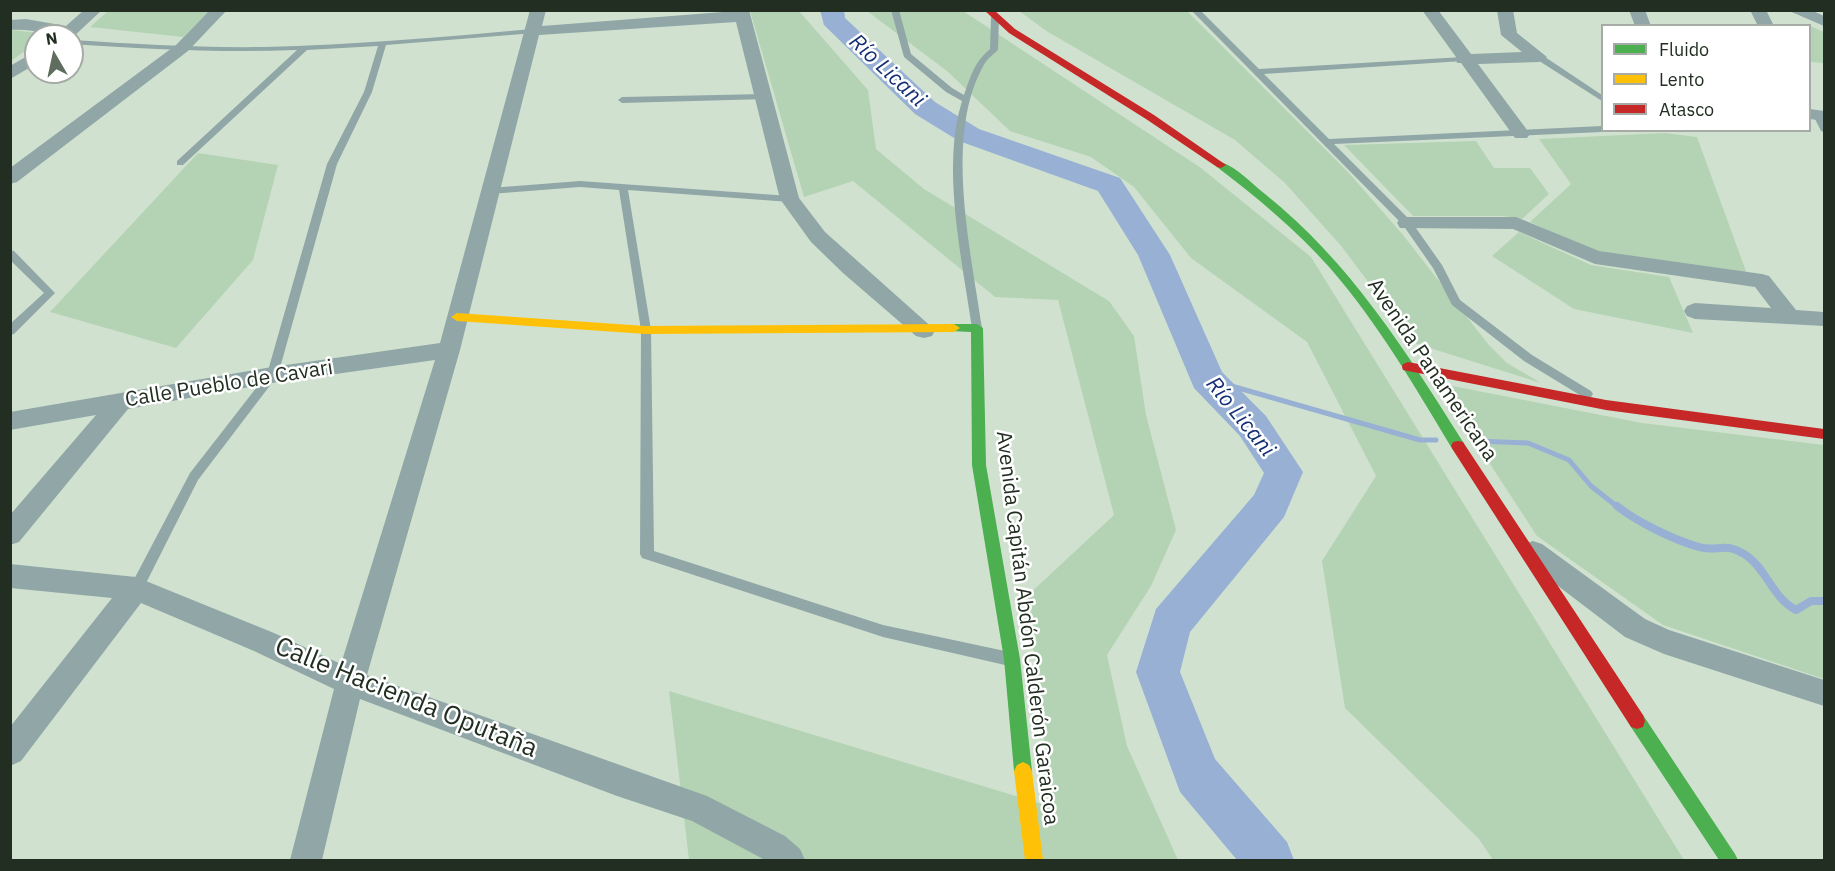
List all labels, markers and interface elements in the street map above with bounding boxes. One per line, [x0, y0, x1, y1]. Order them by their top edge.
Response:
north arrow [24, 24, 84, 84]
legend [1601, 24, 1811, 132]
text: N [44, 27, 59, 49]
water label: Río Licani [843, 29, 931, 113]
text: Fluido [1659, 38, 1709, 61]
text: Lento [1659, 68, 1704, 91]
text: Atasco [1659, 98, 1714, 121]
street label: Avenida Panamericana [1361, 274, 1503, 466]
street label: Calle Pueblo de Cavari [123, 355, 335, 413]
water label: Río Licani [1200, 372, 1280, 462]
street label: Avenida Capitán Abdón Calderón Garaicoa [990, 429, 1064, 827]
street label: Calle Hacienda Oputaña [270, 631, 542, 765]

